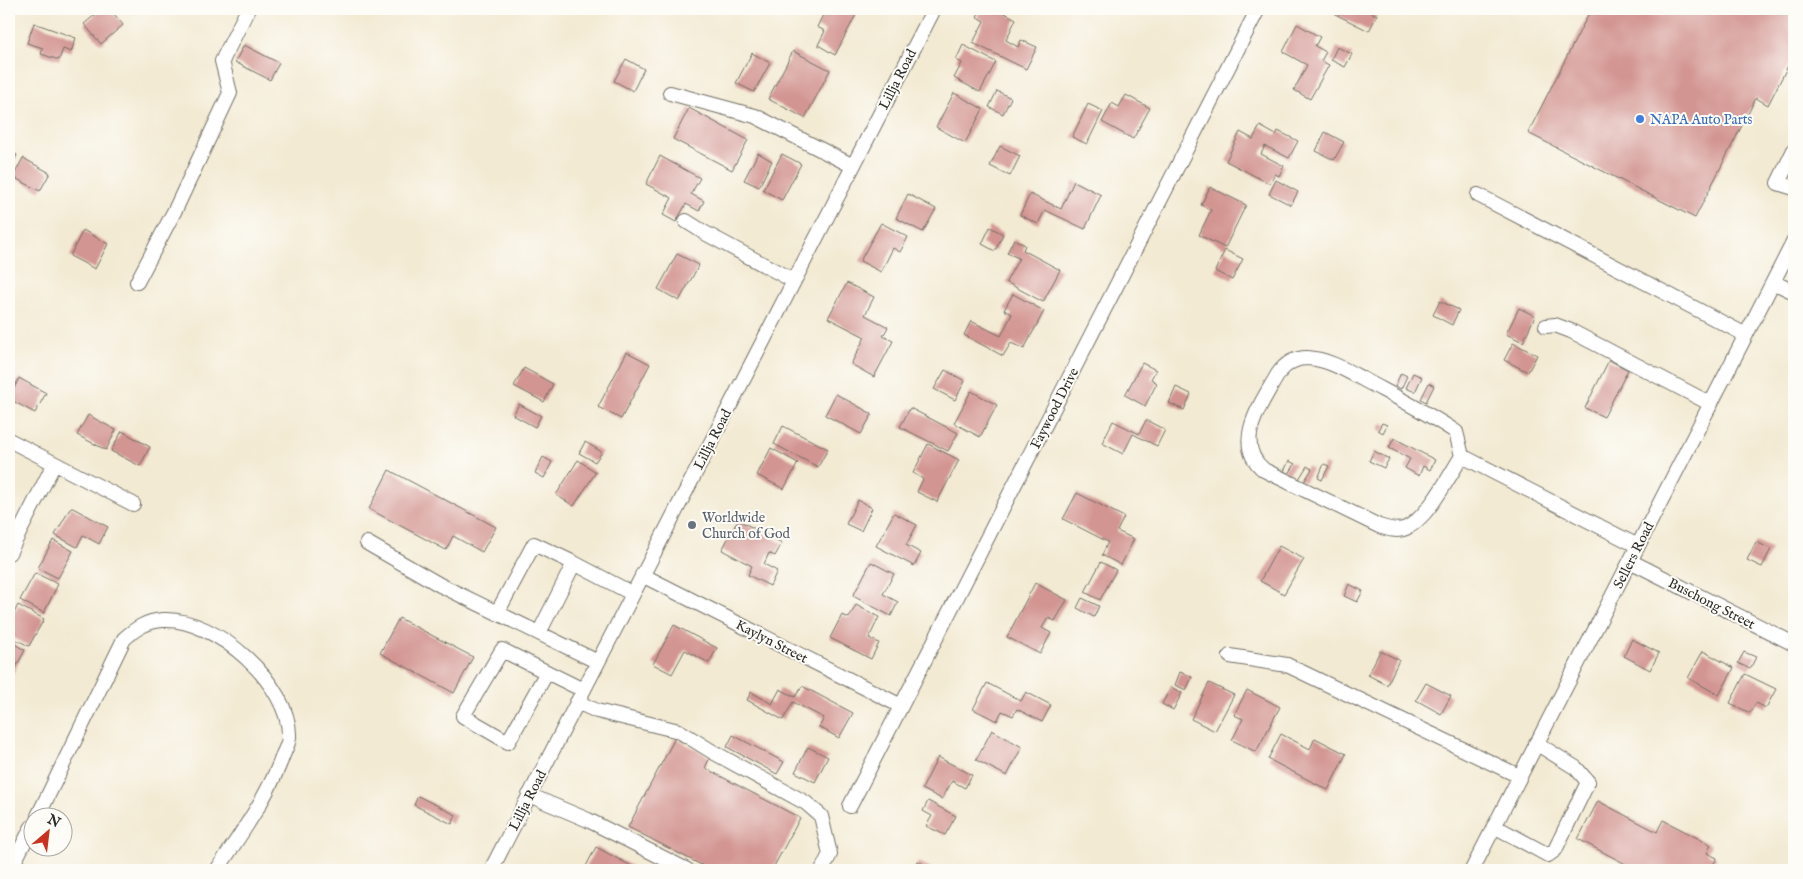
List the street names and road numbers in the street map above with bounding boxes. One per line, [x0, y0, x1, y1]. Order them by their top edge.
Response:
street label: Lillja Road [875, 46, 921, 113]
street label: Faywood Drive [1027, 364, 1083, 452]
street label: Lillja Road [690, 406, 736, 473]
street label: Sellers Road [1609, 519, 1659, 592]
street label: Buschong Street [1665, 574, 1758, 634]
street label: Kaylyn Street [732, 616, 811, 668]
street label: Lillja Road [505, 767, 551, 834]

